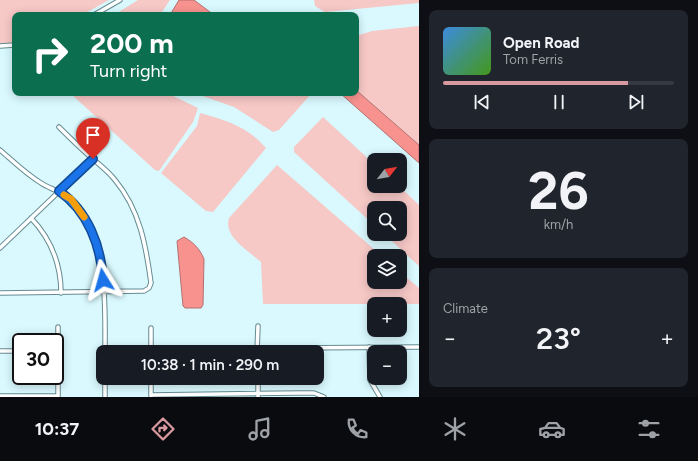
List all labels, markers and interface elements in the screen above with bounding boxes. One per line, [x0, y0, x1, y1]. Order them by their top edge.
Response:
text: 200 m [90, 26, 174, 60]
icon: right [24, 28, 76, 80]
text: Open Road [503, 34, 580, 52]
text: Tom Ferris [503, 52, 563, 67]
text: Turn right [90, 60, 167, 82]
icon: previous [471, 91, 493, 113]
icon: pause [548, 91, 570, 113]
icon: next [625, 91, 647, 113]
pin [76, 118, 110, 159]
icon: arrive [82, 124, 104, 146]
north arrow [367, 153, 407, 193]
map controls [367, 153, 407, 385]
text: 26 [528, 160, 589, 222]
button: search [367, 201, 407, 241]
text: km/h [544, 217, 573, 232]
button: layers [367, 249, 407, 289]
position arrow [82, 259, 124, 301]
button: + [367, 297, 407, 337]
text: Climate [443, 301, 488, 316]
text: 23° [536, 320, 581, 357]
text: − [443, 325, 457, 352]
text: + [660, 325, 674, 352]
speed limit sign: 30 [12, 333, 64, 385]
button: − [367, 345, 407, 385]
text: 10:38 · 1 min · 290 m [141, 356, 279, 374]
icon: directions [149, 415, 177, 443]
icon: music [246, 415, 274, 443]
icon: phone [343, 415, 371, 443]
icon: climate [441, 415, 469, 443]
icon: car [538, 415, 566, 443]
icon: filters [635, 415, 663, 443]
text: 10:37 [35, 418, 79, 440]

